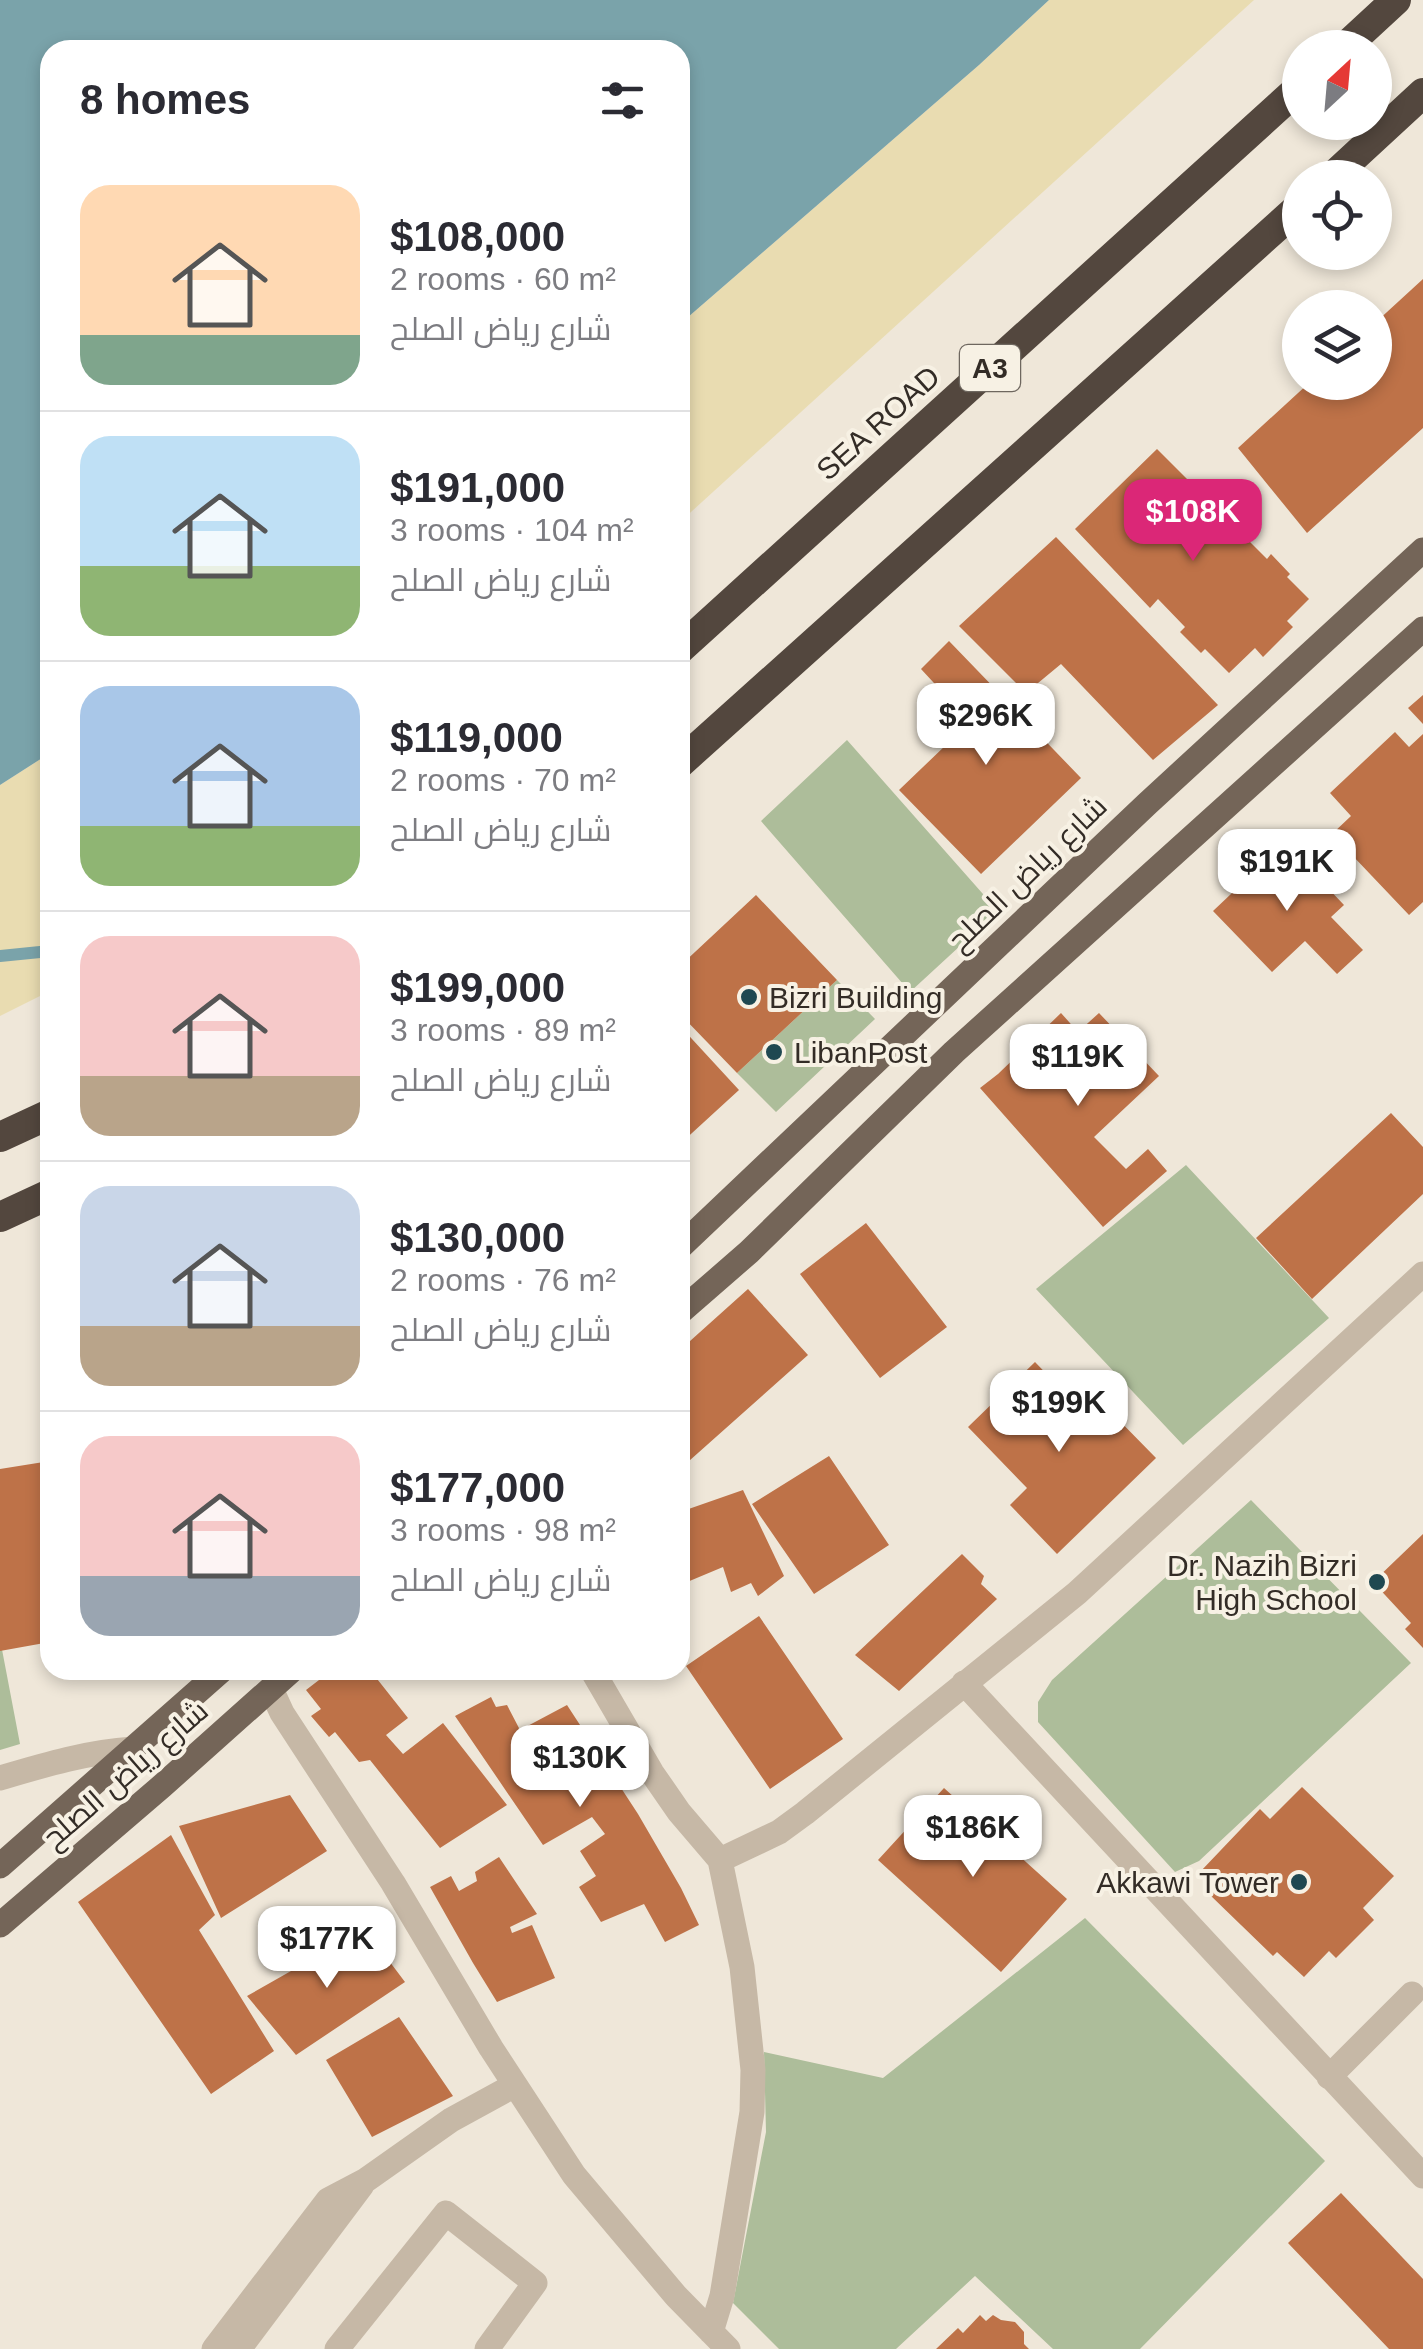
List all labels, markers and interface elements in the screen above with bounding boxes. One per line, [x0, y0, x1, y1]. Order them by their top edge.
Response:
north arrow [1282, 30, 1392, 140]
map controls [1282, 30, 1392, 400]
icon: filters [595, 73, 650, 128]
text: 8 homes [80, 76, 250, 123]
button: locate [1282, 160, 1392, 270]
text: $108,000 [390, 213, 565, 260]
icon: home [160, 225, 280, 345]
text: 2 rooms · 60 m² [390, 261, 616, 297]
button: layers [1282, 290, 1392, 400]
text: شارع رياض الصلح [390, 311, 611, 347]
road number: A3 [960, 345, 1020, 391]
street label: SEA ROAD [810, 359, 946, 487]
text: $191,000 [390, 464, 565, 511]
icon: home [160, 476, 280, 596]
pin: $108K [1123, 479, 1263, 564]
text: $108K [1146, 493, 1240, 529]
text: 3 rooms · 104 m² [390, 512, 634, 548]
text: شارع رياض الصلح [390, 562, 611, 598]
pin: $296K [916, 683, 1056, 768]
text: $296K [939, 697, 1033, 733]
text: $119,000 [390, 714, 563, 761]
icon: home [160, 726, 280, 846]
text: 2 rooms · 70 m² [390, 762, 616, 798]
street label: شارع رياض الصلح [941, 789, 1116, 960]
text: شارع رياض الصلح [390, 812, 611, 848]
pin: $191K [1217, 829, 1357, 914]
text: $191K [1240, 843, 1334, 879]
text: $199,000 [390, 964, 565, 1011]
icon: home [160, 976, 280, 1096]
place label: Bizri Building [769, 981, 942, 1014]
marker: Bizri Building [738, 986, 760, 1008]
text: 3 rooms · 89 m² [390, 1012, 616, 1048]
pin: $119K [1008, 1024, 1148, 1109]
place label: LibanPost [794, 1036, 928, 1069]
text: $119K [1032, 1038, 1124, 1074]
marker: LibanPost [763, 1041, 785, 1063]
text: شارع رياض الصلح [390, 1062, 611, 1098]
text: $130,000 [390, 1214, 565, 1261]
icon: home [160, 1226, 280, 1346]
text: 2 rooms · 76 m² [390, 1262, 616, 1298]
text: شارع رياض الصلح [390, 1312, 611, 1348]
pin: $199K [989, 1370, 1129, 1455]
text: $199K [1012, 1384, 1106, 1420]
text: $177,000 [390, 1464, 565, 1511]
icon: home [160, 1476, 280, 1596]
text: 3 rooms · 98 m² [390, 1512, 616, 1548]
place label: Dr. Nazih Bizri High School [1167, 1549, 1357, 1616]
text: شارع رياض الصلح [390, 1562, 611, 1598]
marker: Dr. Nazih Bizri High School [1366, 1571, 1388, 1593]
street label: شارع رياض الصلح [36, 1693, 217, 1858]
pin: $130K [510, 1725, 650, 1810]
text: $130K [533, 1739, 627, 1775]
pin: $186K [903, 1795, 1043, 1880]
text: $186K [926, 1809, 1020, 1845]
place label: Akkawi Tower [1096, 1866, 1279, 1899]
marker: Akkawi Tower [1288, 1871, 1310, 1893]
pin: $177K [257, 1906, 397, 1991]
text: $177K [280, 1920, 374, 1956]

